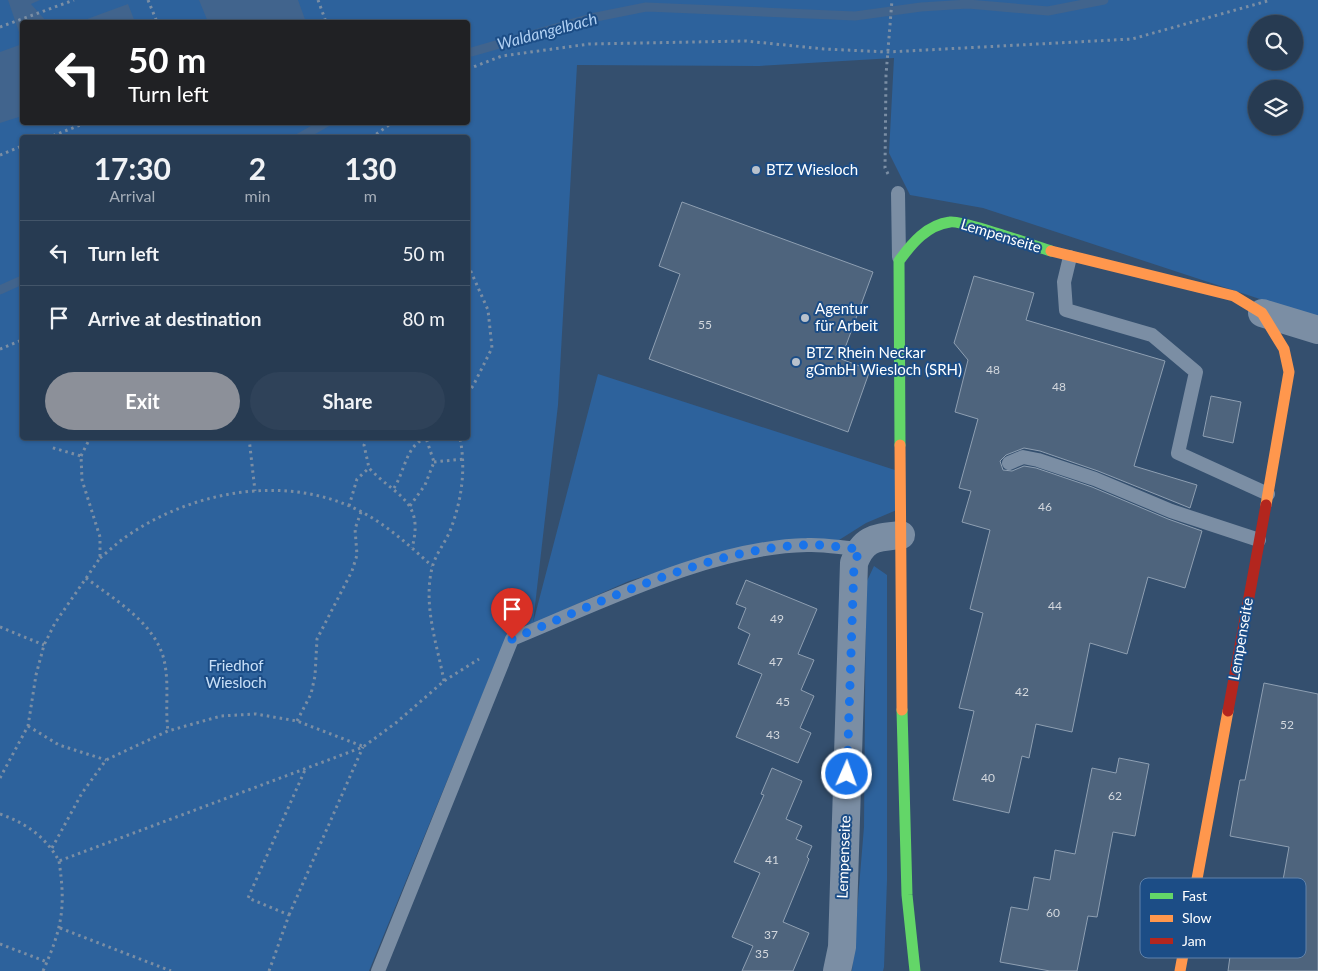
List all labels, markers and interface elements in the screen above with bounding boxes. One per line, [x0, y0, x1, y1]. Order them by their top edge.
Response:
water label: Waldangelbach [495, 8, 599, 53]
map controls [1248, 15, 1303, 135]
button: search [1248, 15, 1303, 70]
text: 50 m [128, 38, 206, 80]
icon: left [45, 40, 110, 105]
text: Turn left [128, 80, 209, 107]
button: layers [1248, 80, 1303, 135]
text: 17:30 [94, 150, 171, 186]
text: 2 [249, 150, 266, 186]
text: 130 [344, 150, 396, 186]
place label: BTZ Wiesloch [766, 160, 858, 178]
marker: BTZ Wiesloch [750, 164, 762, 176]
text: Arrival [109, 186, 155, 205]
text: min [245, 186, 271, 205]
text: m [364, 186, 377, 205]
street label: Lempenseite [959, 214, 1044, 256]
icon: left [45, 239, 73, 267]
text: Turn left [88, 242, 159, 265]
text: 50 m [402, 242, 445, 265]
place label: Agentur für Arbeit [815, 299, 879, 334]
icon: arrive [45, 304, 73, 332]
text: Arrive at destination [88, 307, 261, 330]
text: 80 m [402, 307, 445, 330]
marker: Agentur für Arbeit [799, 312, 811, 324]
house number: 55 [698, 317, 712, 332]
place label: BTZ Rhein Neckar gGmbH Wiesloch (SRH) [806, 343, 962, 378]
marker: BTZ Rhein Neckar gGmbH Wiesloch (SRH) [790, 356, 802, 368]
house number: 48 [986, 362, 1000, 377]
button: Exit [45, 372, 240, 430]
button: Share [250, 372, 445, 430]
house number: 48 [1052, 379, 1066, 394]
house number: 46 [1038, 499, 1052, 514]
pin [491, 588, 533, 639]
icon: arrive [498, 595, 526, 623]
street label: Lempenseite [1224, 596, 1256, 681]
house number: 44 [1048, 598, 1062, 613]
house number: 49 [770, 611, 784, 626]
house number: 47 [769, 654, 783, 669]
park label: Friedhof Wiesloch [205, 656, 267, 691]
house number: 42 [1015, 684, 1029, 699]
house number: 45 [776, 694, 790, 709]
house number: 52 [1280, 717, 1294, 732]
house number: 43 [766, 727, 780, 742]
position arrow [820, 747, 872, 799]
house number: 40 [981, 770, 995, 785]
house number: 62 [1108, 788, 1122, 803]
street label: Lempenseite [833, 815, 853, 899]
house number: 41 [765, 852, 779, 867]
legend [1140, 878, 1306, 958]
text: Fast [1182, 887, 1207, 904]
house number: 60 [1046, 905, 1060, 920]
text: Slow [1182, 909, 1212, 926]
house number: 37 [764, 927, 778, 942]
text: Jam [1182, 932, 1206, 949]
house number: 35 [755, 946, 769, 961]

